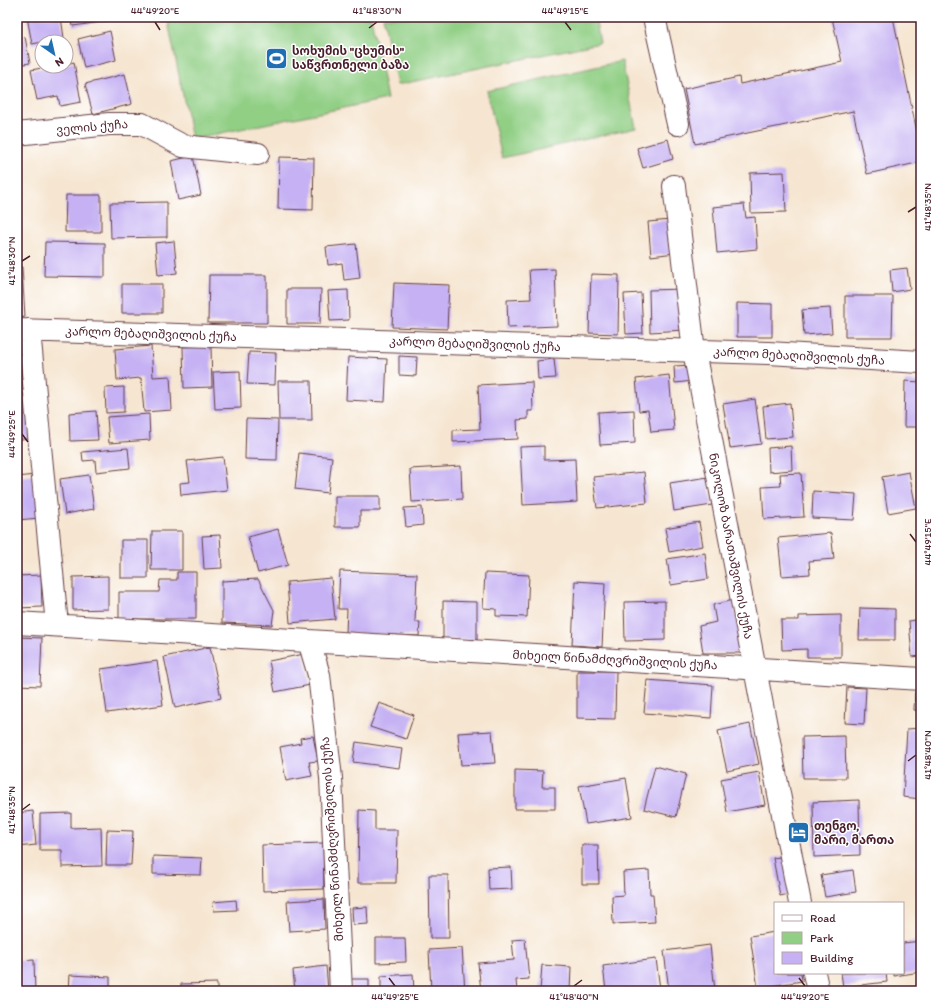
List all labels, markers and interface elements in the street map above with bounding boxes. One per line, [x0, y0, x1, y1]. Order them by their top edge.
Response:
text: 44°49'20"E [131, 4, 180, 17]
text: 41°48'30"N [353, 4, 402, 17]
text: 44°49'15"E [541, 4, 589, 17]
north arrow [34, 34, 74, 74]
place label: სოხუმის "ცხუმის" საწვრთნელი ბაზა [292, 44, 409, 73]
sports icon: სოხუმის "ცხუმის" საწვრთნელი ბაზა [264, 45, 290, 71]
text: N [53, 54, 66, 69]
street label: ველის ქუჩა [56, 117, 129, 138]
text: 41°48'35"N [921, 183, 934, 231]
text: 41°48'30"N [5, 236, 18, 285]
street label: კარლო მებაღიშვილის ქუჩა [65, 324, 237, 345]
street label: კარლო მებაღიშვილის ქუჩა [389, 334, 561, 355]
street label: კარლო მებაღიშვილის ქუჩა [713, 345, 885, 368]
text: 44°49'25"E [5, 410, 18, 458]
street label: ნიკოლოზ ბარათაშვილის ქუჩა [705, 452, 756, 640]
text: 44°49'15"E [921, 518, 934, 566]
street label: მიხეილ წინამძღვრიშვილის ქუჩა [512, 648, 718, 673]
text: 41°48'40"N [921, 730, 934, 780]
street label: მიხეილ წინამძღვრიშვილის ქუჩა [318, 736, 347, 942]
text: 41°48'35"N [5, 786, 18, 834]
place label: თენგო, მარი, მართა [814, 819, 894, 847]
hotel icon: თენგო, მარი, მართა [785, 820, 811, 846]
legend [774, 902, 904, 974]
text: Road [810, 911, 836, 925]
text: Park [810, 931, 834, 945]
text: Building [810, 951, 854, 965]
text: 44°49'25"E [371, 990, 419, 1003]
text: 41°48'40"N [549, 990, 599, 1003]
text: 44°49'20"E [781, 990, 830, 1003]

